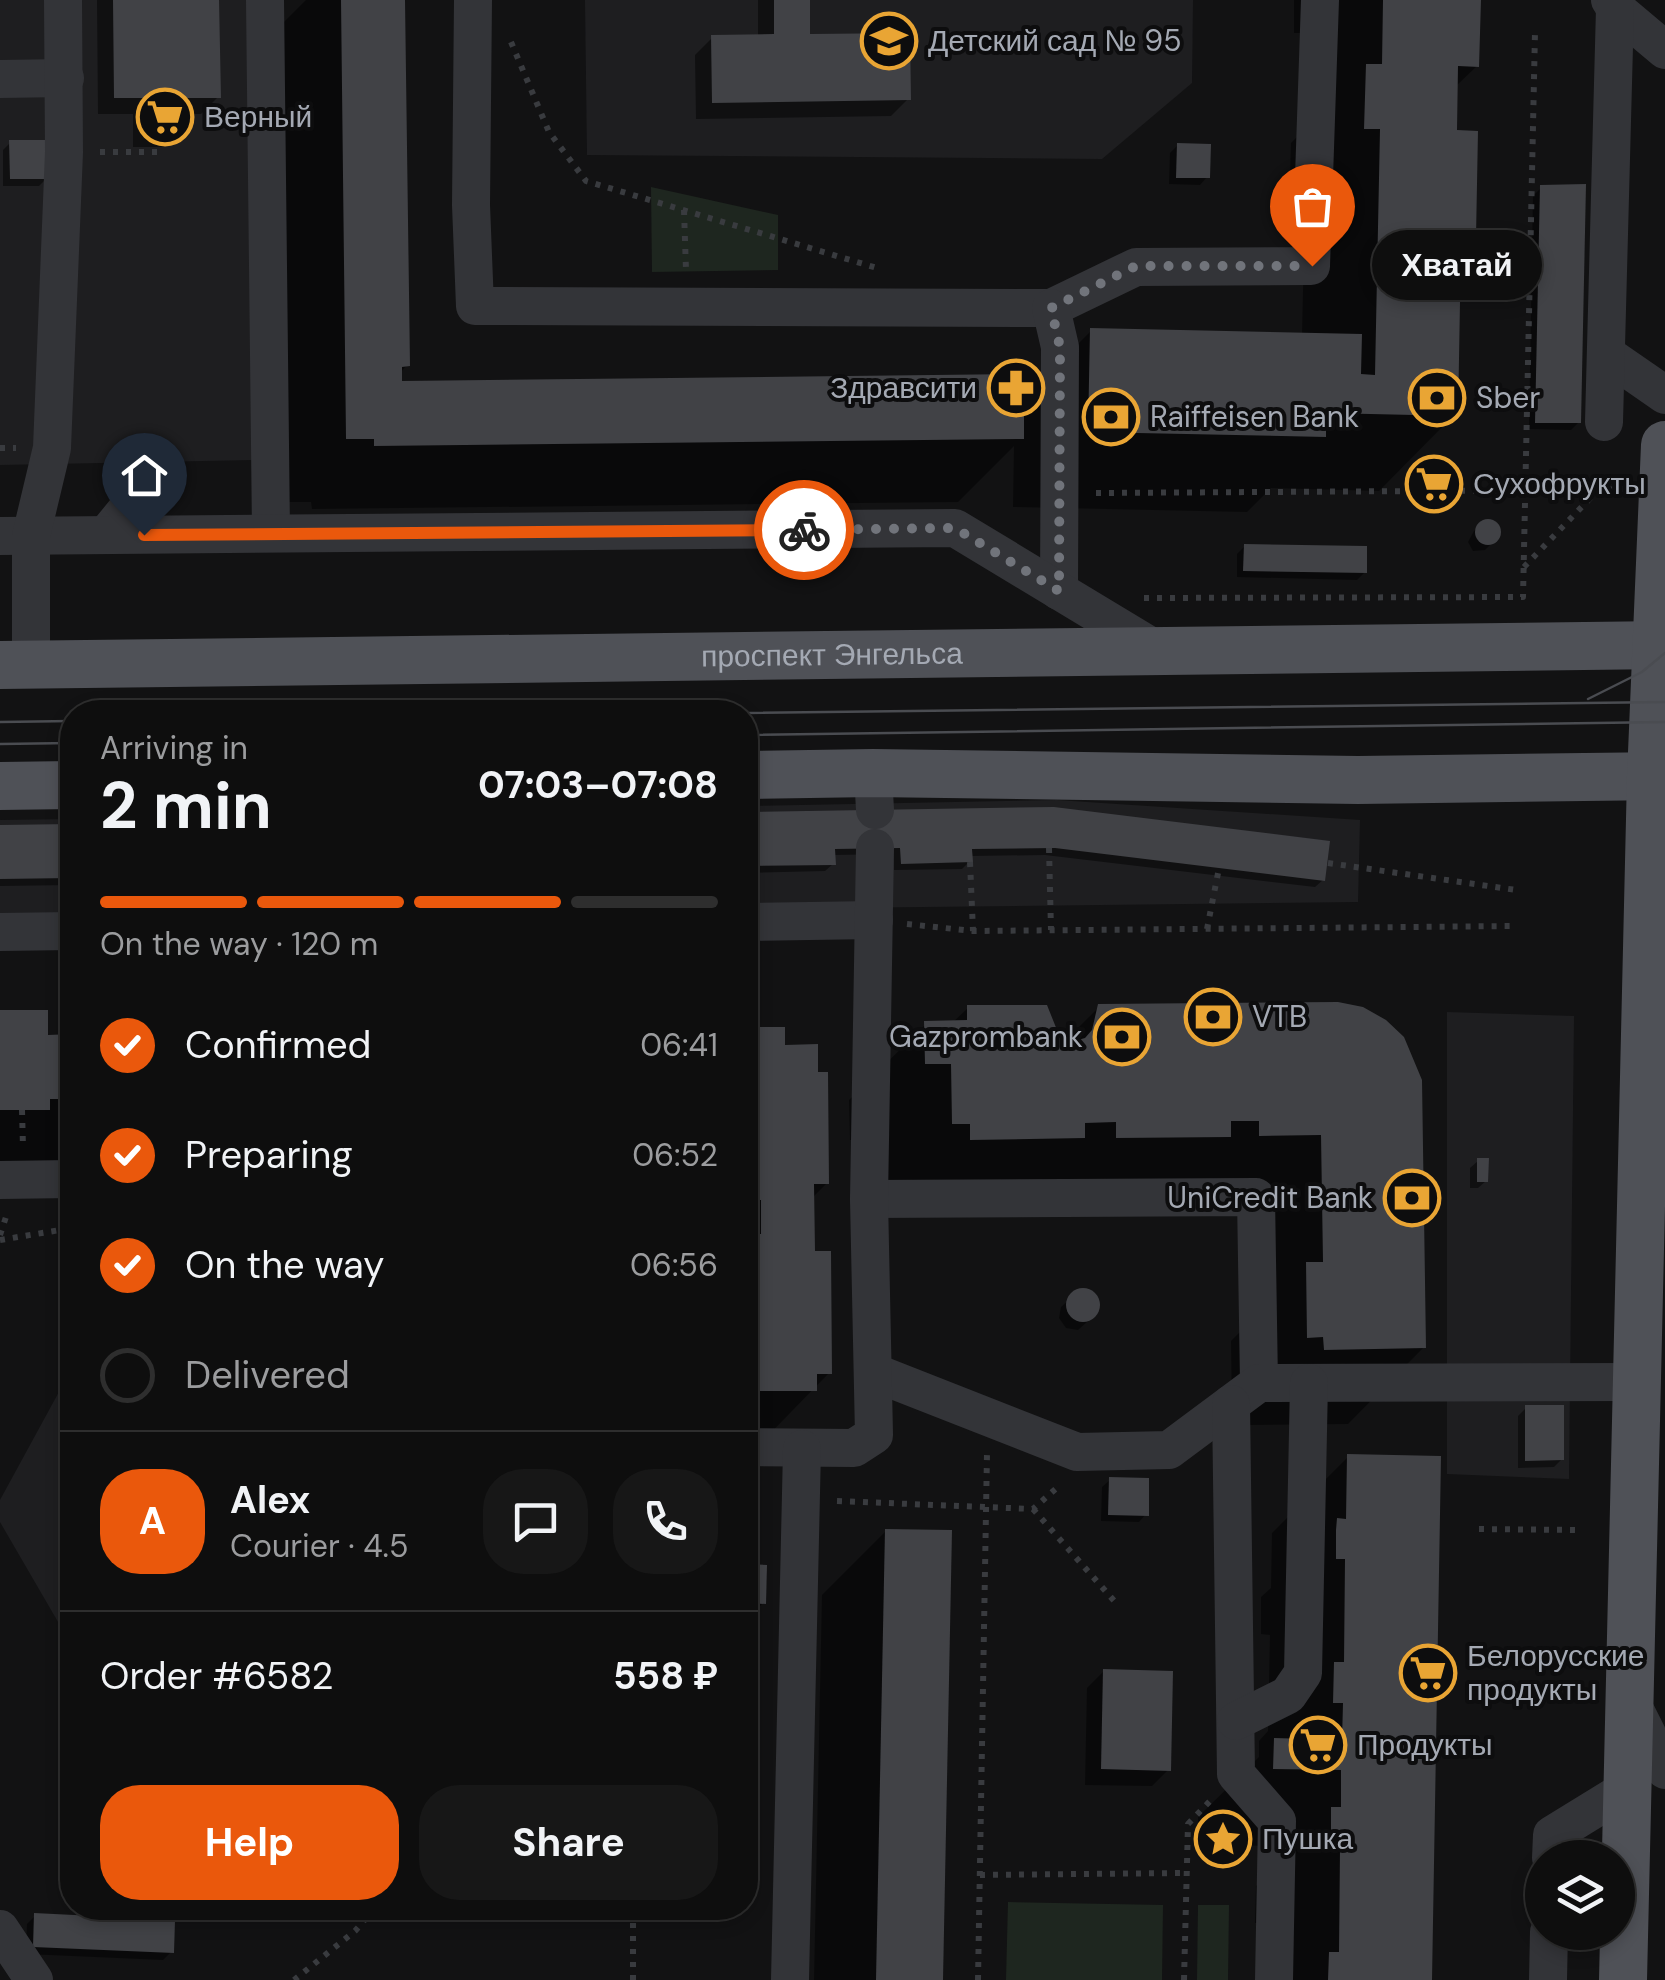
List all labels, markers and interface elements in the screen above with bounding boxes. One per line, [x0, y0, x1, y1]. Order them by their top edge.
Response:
school or university icon: Детский сад № 95 [859, 11, 919, 71]
place label: Детский сад № 95 [928, 21, 1182, 60]
supermarket icon: Верный [135, 87, 195, 147]
place label: Верный [204, 97, 312, 136]
pin [1270, 164, 1355, 267]
icon: bag [1285, 179, 1340, 234]
callout: Хватай [1372, 231, 1542, 301]
text: Хватай [1401, 244, 1513, 286]
pharmacy icon: Здравсити [986, 358, 1046, 418]
place label: Здравсити [830, 368, 977, 407]
bank icon: Sber [1407, 368, 1467, 428]
place label: Sber [1476, 378, 1540, 417]
bank icon: Raiffeisen Bank [1081, 387, 1141, 447]
place label: Raiffeisen Bank [1150, 397, 1359, 436]
pin [102, 433, 187, 536]
icon: home [117, 448, 172, 503]
supermarket icon: Сухофрукты [1404, 454, 1464, 514]
place label: Сухофрукты [1473, 464, 1646, 503]
courier [754, 480, 854, 580]
icon: bike [777, 503, 832, 558]
street label: проспект Энгельса [701, 633, 963, 676]
text: Arriving in [100, 727, 248, 769]
text: 07:03–07:08 [478, 760, 718, 810]
text: 2 min [100, 764, 272, 848]
text: On the way · 120 m [100, 923, 378, 965]
bank icon: VTB [1183, 987, 1243, 1047]
place label: VTB [1252, 997, 1307, 1036]
bank icon: Gazprombank [1092, 1007, 1152, 1067]
place label: Gazprombank [889, 1017, 1083, 1056]
icon: check [100, 1018, 155, 1073]
text: Confirmed [185, 1020, 371, 1070]
text: 06:41 [640, 1024, 718, 1066]
icon: check [100, 1128, 155, 1183]
text: Preparing [185, 1130, 353, 1180]
text: 06:52 [632, 1134, 718, 1176]
bank icon: UniCredit Bank [1382, 1168, 1442, 1228]
place label: UniCredit Bank [1167, 1178, 1373, 1217]
icon: check [100, 1238, 155, 1293]
text: On the way [185, 1240, 384, 1290]
text: 06:56 [630, 1244, 718, 1286]
text: Delivered [185, 1350, 350, 1400]
button: chat [483, 1469, 588, 1574]
button: phone [613, 1469, 718, 1574]
text: Alex [230, 1475, 310, 1525]
text: A [139, 1496, 166, 1546]
text: Courier · 4.5 [230, 1525, 408, 1567]
place label: Белорусские продукты [1467, 1636, 1644, 1709]
supermarket icon: Белорусские продукты [1398, 1643, 1458, 1703]
text: Order #6582 [100, 1651, 334, 1701]
text: 558 ₽ [613, 1651, 718, 1701]
supermarket icon: Продукты [1288, 1715, 1348, 1775]
place label: Продукты [1357, 1725, 1493, 1764]
button: Help [100, 1785, 399, 1900]
button: Share [419, 1785, 718, 1900]
place icon: Пушка [1193, 1809, 1253, 1869]
place label: Пушка [1262, 1819, 1353, 1858]
map controls [1525, 1840, 1635, 1950]
button: layers [1525, 1840, 1635, 1950]

